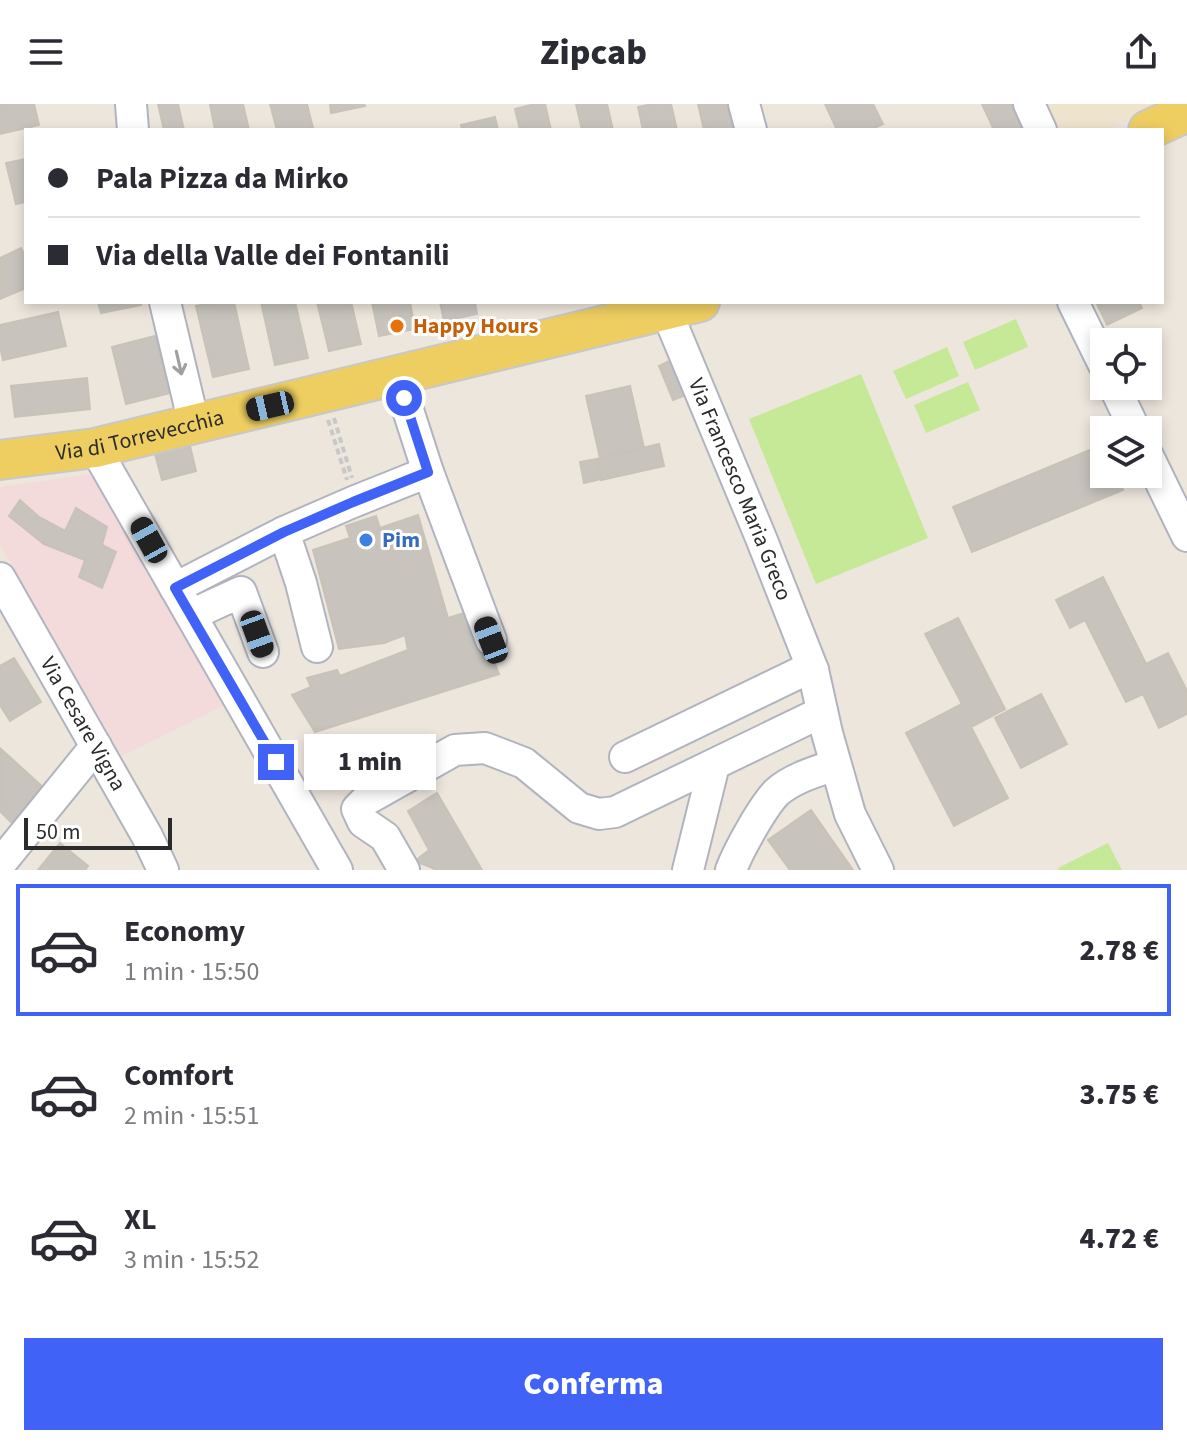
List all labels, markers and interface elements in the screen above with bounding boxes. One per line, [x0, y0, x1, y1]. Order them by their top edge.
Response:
text: Zipcab [540, 27, 647, 78]
icon: menu [24, 30, 68, 74]
icon: share [1119, 30, 1163, 74]
text: Pala Pizza da Mirko [96, 157, 349, 200]
text: Via della Valle dei Fontanili [96, 234, 450, 277]
place label: Happy Hours [413, 310, 538, 342]
marker: Happy Hours [388, 317, 406, 335]
map controls [1090, 328, 1162, 488]
button: locate [1090, 328, 1162, 400]
one-way arrow [173, 349, 188, 375]
street label: Via Francesco Maria Greco [680, 373, 800, 605]
route start [386, 380, 422, 416]
car [244, 389, 296, 423]
street label: Via di Torrevecchia [54, 401, 227, 469]
button: layers [1090, 416, 1162, 488]
car [127, 513, 171, 567]
place label: Pim [382, 524, 420, 556]
marker: Pim [357, 531, 375, 549]
car [238, 607, 276, 661]
car [471, 613, 511, 667]
street label: Via Cesare Vigna [32, 651, 134, 797]
callout: 1 min [304, 734, 436, 790]
text: 1 min [338, 743, 402, 780]
route end [258, 744, 294, 780]
scale bar [24, 814, 172, 850]
text: 50 m [36, 816, 81, 848]
text: Economy [124, 910, 245, 953]
icon: car [28, 914, 100, 986]
text: 2.78 € [1080, 929, 1159, 972]
text: 1 min · 15:50 [124, 953, 259, 990]
text: Comfort [124, 1054, 234, 1097]
icon: car [28, 1058, 100, 1130]
text: 3.75 € [1080, 1073, 1159, 1116]
text: 2 min · 15:51 [124, 1097, 259, 1134]
text: XL [124, 1198, 157, 1241]
icon: car [28, 1202, 100, 1274]
text: 4.72 € [1080, 1217, 1159, 1260]
text: 3 min · 15:52 [124, 1241, 259, 1278]
button: Conferma [24, 1338, 1163, 1430]

